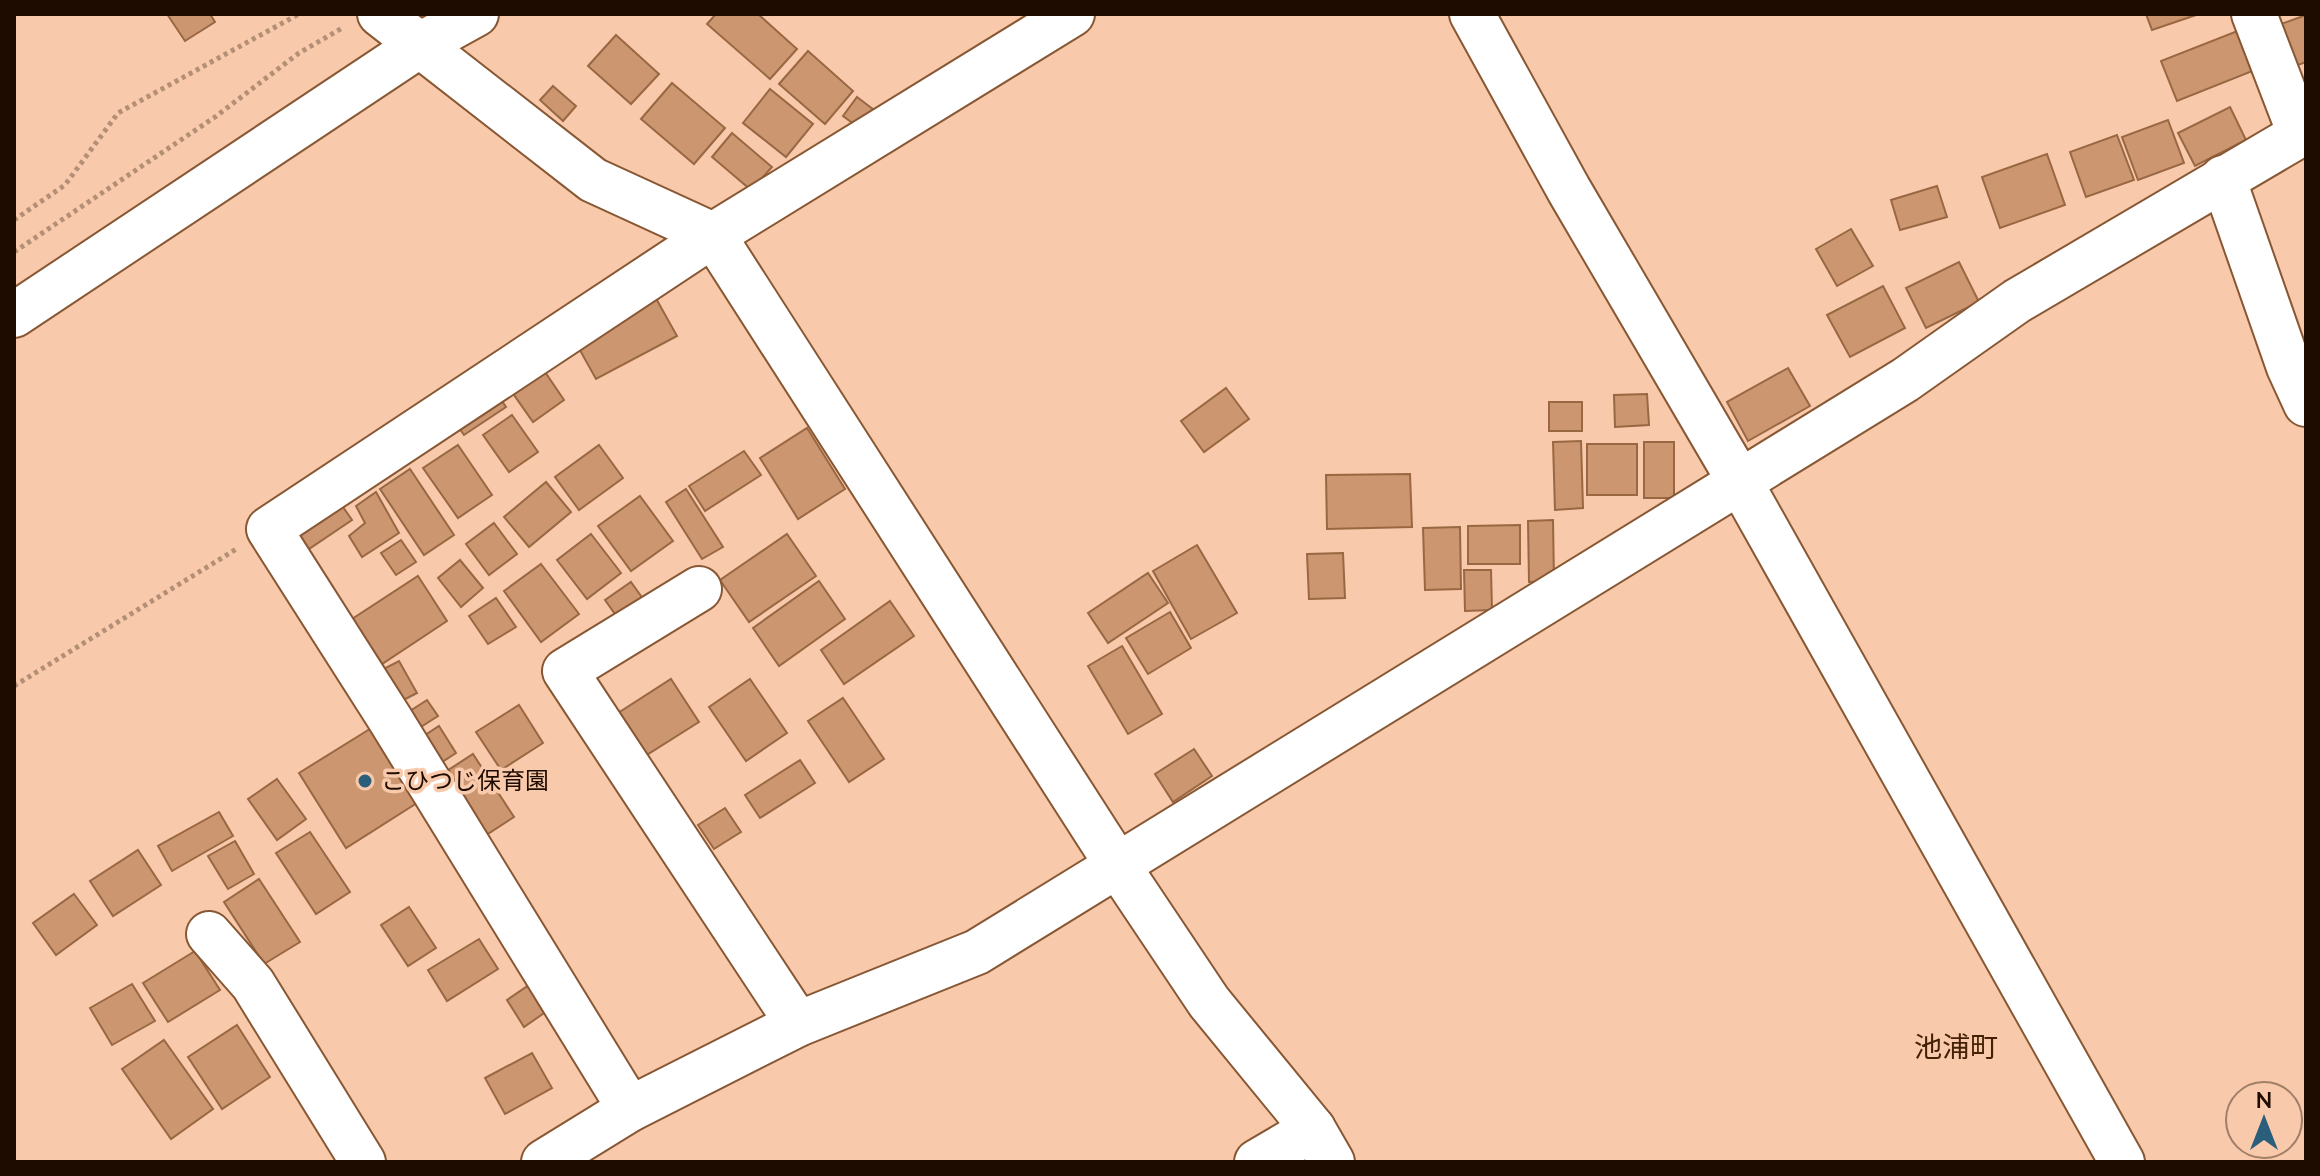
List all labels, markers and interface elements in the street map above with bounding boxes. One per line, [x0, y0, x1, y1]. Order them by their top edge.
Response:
place label: こひつじ保育園 [381, 765, 549, 797]
marker: こひつじ保育園 [356, 772, 374, 790]
district label: 池浦町 [1914, 1029, 1998, 1067]
north arrow [2224, 1080, 2304, 1160]
text: N [2256, 1086, 2272, 1116]

